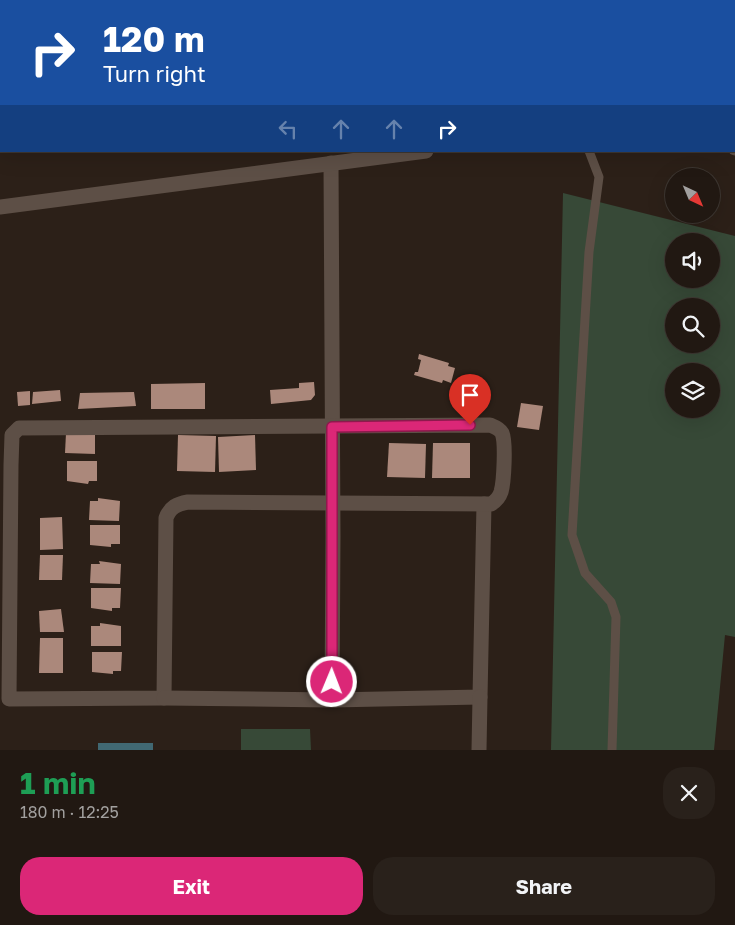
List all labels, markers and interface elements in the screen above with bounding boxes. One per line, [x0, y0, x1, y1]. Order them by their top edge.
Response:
text: 120 m [103, 18, 205, 60]
icon: right [20, 20, 85, 85]
text: Turn right [103, 60, 206, 87]
icon: left [274, 115, 302, 143]
icon: ahead [327, 115, 355, 143]
icon: ahead [380, 115, 408, 143]
icon: right [433, 115, 461, 143]
north arrow [665, 168, 720, 222]
map controls [665, 168, 720, 418]
button: sound [665, 233, 720, 288]
button: search [665, 298, 720, 353]
button: layers [665, 363, 720, 418]
pin [449, 374, 491, 425]
icon: arrive [456, 381, 484, 409]
position arrow [305, 655, 357, 707]
text: 1 min [20, 765, 96, 801]
button: close [663, 767, 715, 819]
text: 180 m · 12:25 [20, 802, 119, 822]
button: Exit [20, 857, 363, 915]
button: Share [373, 857, 715, 915]

